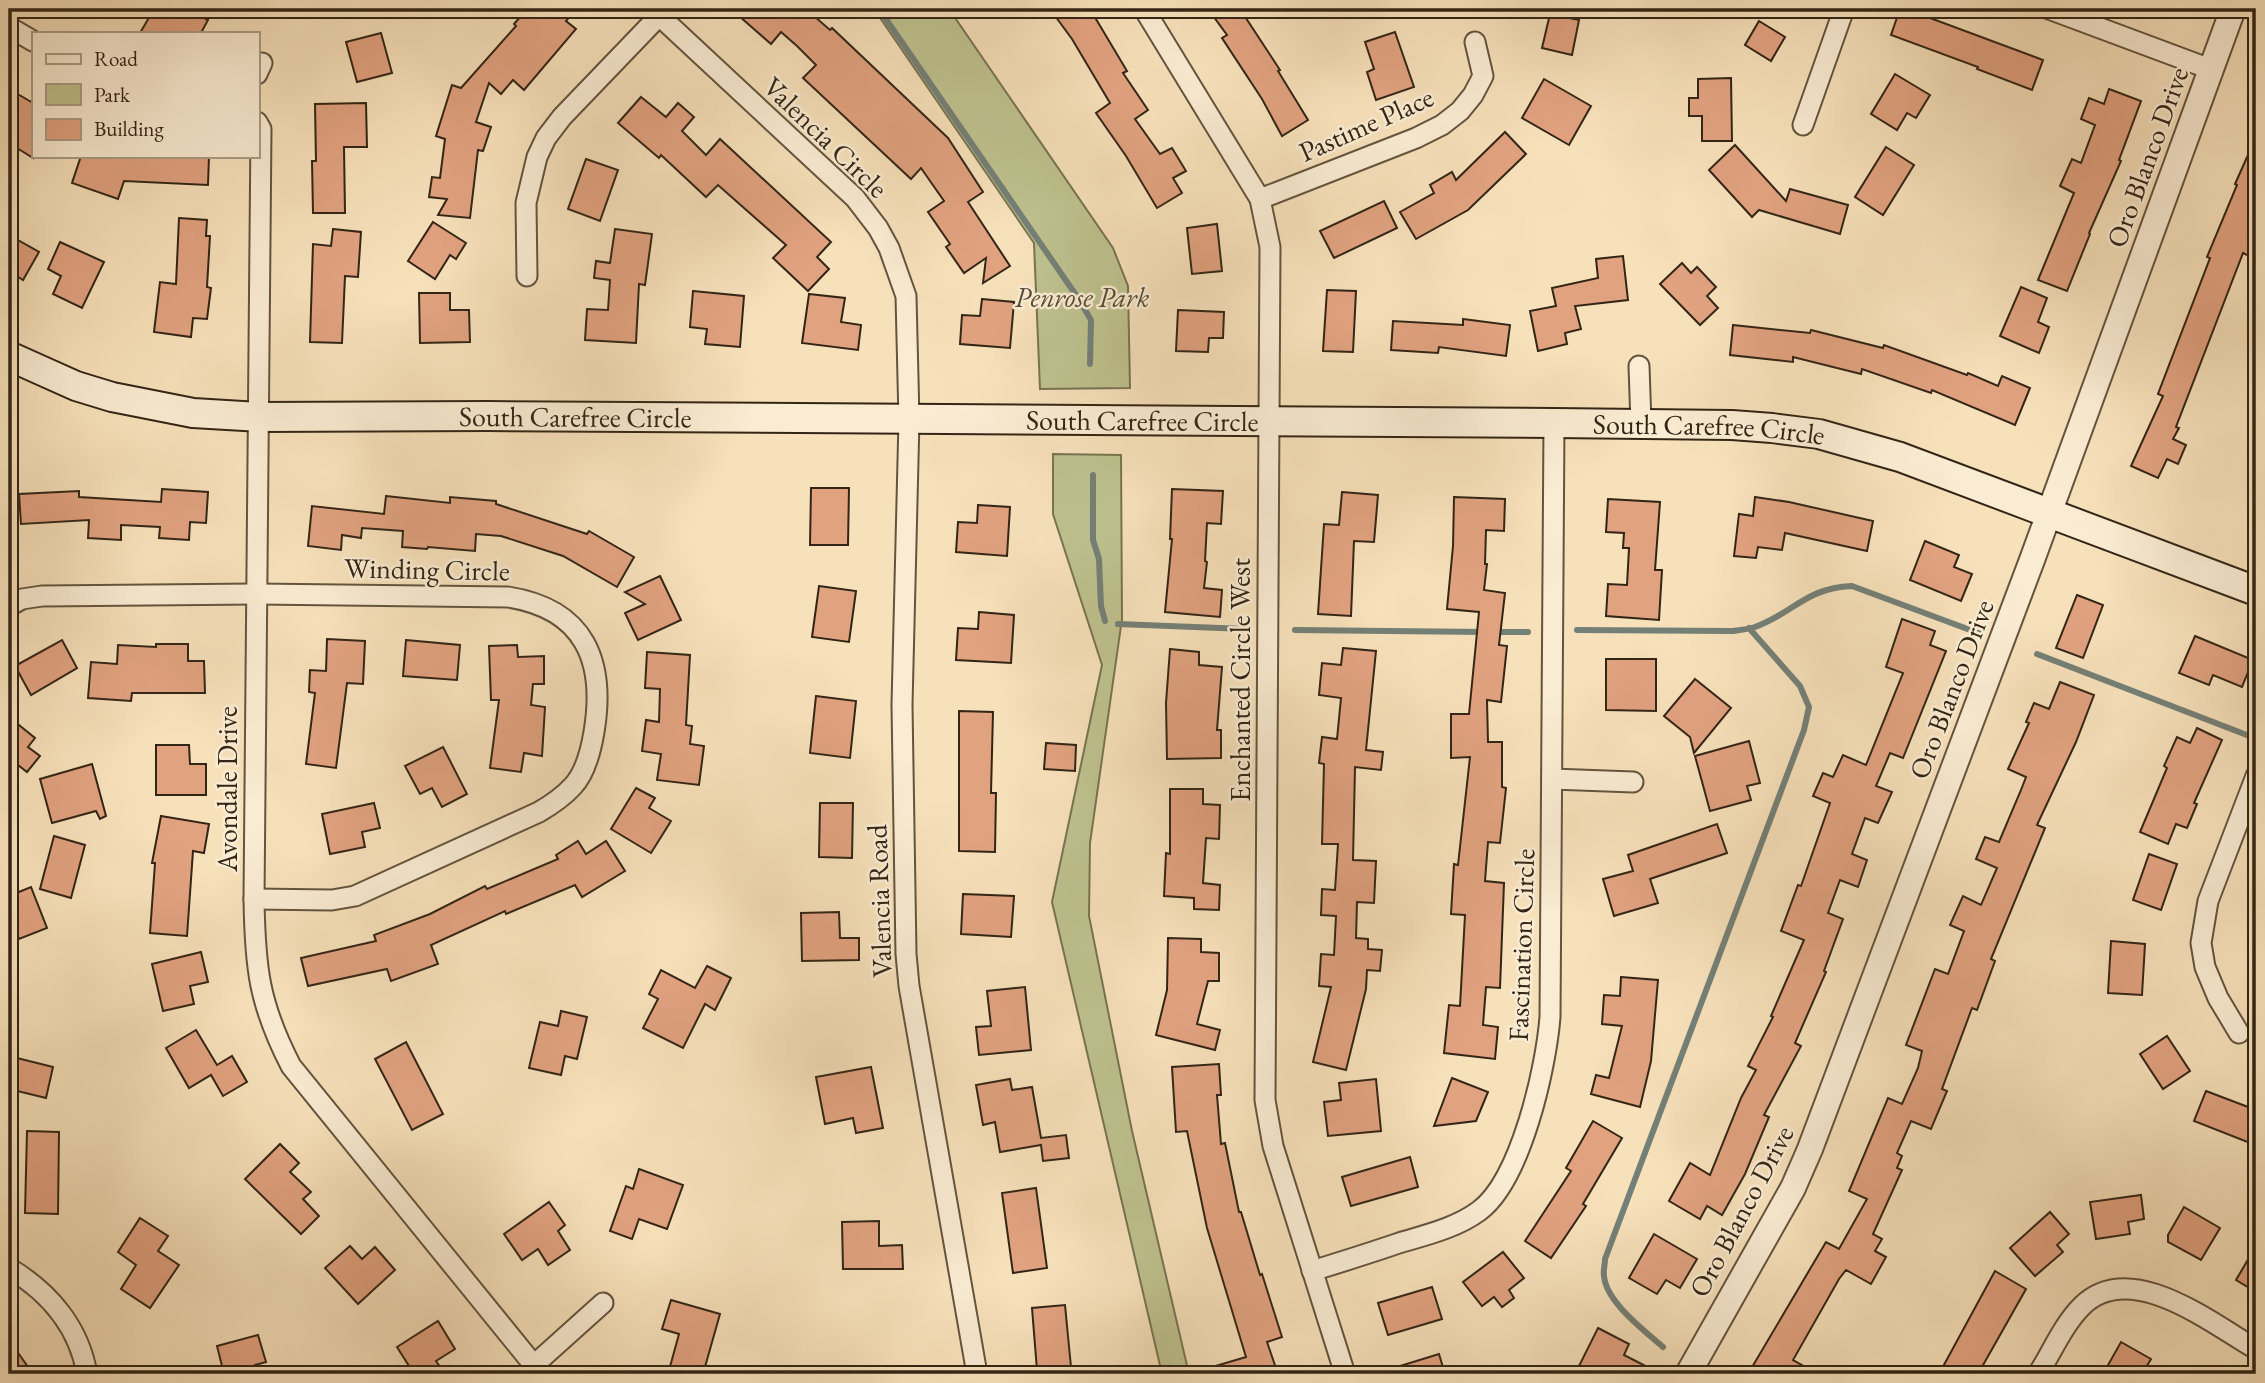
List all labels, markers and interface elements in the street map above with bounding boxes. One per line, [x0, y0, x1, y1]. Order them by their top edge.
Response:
legend [32, 32, 259, 158]
text: Road [94, 45, 138, 72]
street label: Oro Blanco Drive [2098, 62, 2196, 252]
street label: Valencia Circle [756, 69, 896, 205]
street label: Pastime Place [1293, 78, 1439, 170]
text: Park [94, 81, 131, 108]
text: Building [94, 115, 164, 142]
park label: Penrose Park [1015, 279, 1150, 315]
street label: South Carefree Circle [459, 398, 692, 435]
street label: South Carefree Circle [1026, 402, 1259, 439]
street label: South Carefree Circle [1593, 405, 1830, 453]
street label: Winding Circle [344, 550, 510, 588]
street label: Enchanted Circle West [1222, 558, 1258, 802]
street label: Oro Blanco Drive [1900, 594, 2002, 784]
street label: Avondale Drive [209, 706, 245, 873]
street label: Valencia Road [858, 823, 900, 978]
street label: Fascination Circle [1500, 848, 1542, 1042]
street label: Oro Blanco Drive [1681, 1119, 1801, 1303]

